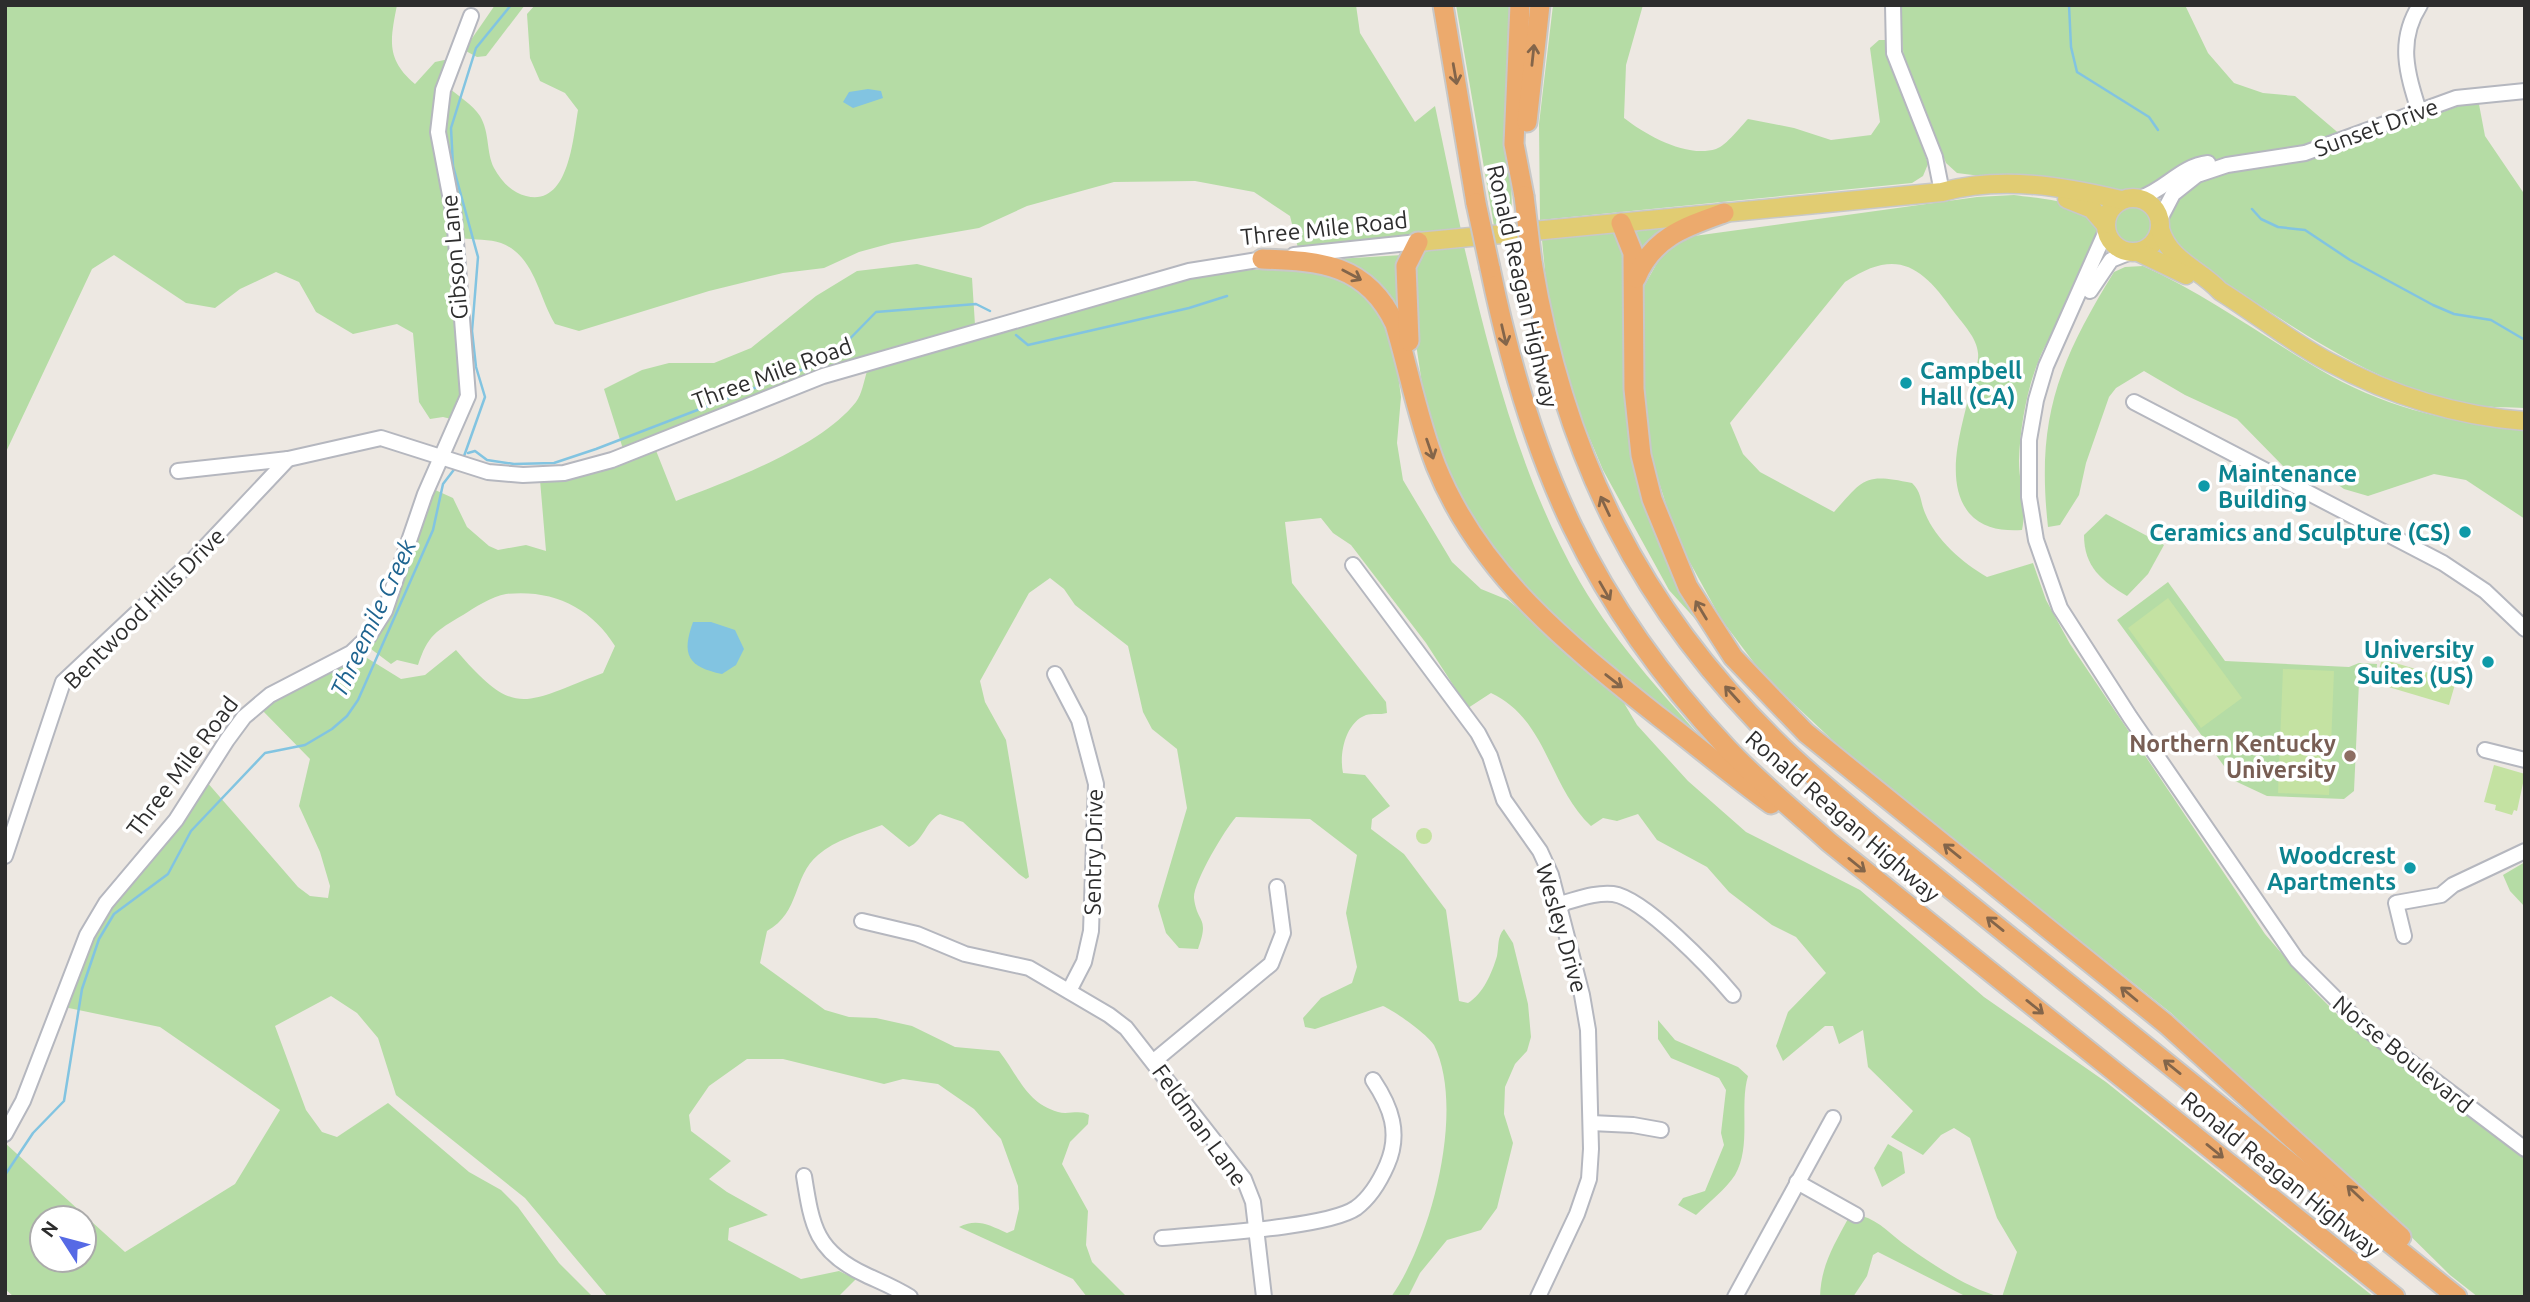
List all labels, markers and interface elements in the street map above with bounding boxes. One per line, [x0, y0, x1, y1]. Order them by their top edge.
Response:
one-way arrow [1527, 44, 1540, 67]
one-way arrow [1449, 62, 1462, 85]
street label: Sunset Drive [2311, 93, 2441, 161]
street label: Ronald Reagan Highway [1483, 162, 1563, 410]
street label: Gibson Lane [436, 193, 472, 321]
street label: Three Mile Road [1239, 207, 1409, 249]
one-way arrow [1341, 269, 1362, 282]
one-way arrow [1498, 323, 1511, 345]
street label: Three Mile Road [689, 333, 855, 413]
place label: Campbell Hall (CA) [1920, 358, 2022, 410]
marker: Campbell Hall (CA) [1898, 375, 1914, 391]
one-way arrow [1425, 438, 1437, 460]
place label: Maintenance Building [2218, 461, 2357, 512]
marker: Maintenance Building [2196, 478, 2212, 494]
one-way arrow [1598, 496, 1611, 517]
place label: Ceramics and Sculpture (CS) [2149, 520, 2451, 546]
street label: Bentwood Hills Drive [59, 523, 229, 693]
marker: Ceramics and Sculpture (CS) [2457, 524, 2473, 540]
water label: Threemile Creek [325, 534, 422, 701]
one-way arrow [1599, 580, 1613, 600]
one-way arrow [1694, 601, 1708, 621]
place label: University Suites (US) [2357, 637, 2474, 689]
marker: University Suites (US) [2480, 654, 2496, 670]
one-way arrow [1605, 674, 1623, 689]
one-way arrow [1723, 686, 1740, 703]
street label: Three Mile Road [122, 691, 242, 841]
street label: Ronald Reagan Highway [1741, 725, 1945, 907]
place label: Northern Kentucky University [2129, 731, 2336, 782]
marker: Northern Kentucky University [2342, 748, 2358, 764]
street label: Sentry Drive [1079, 788, 1107, 916]
place label: Woodcrest Apartments [2267, 843, 2396, 894]
one-way arrow [1944, 844, 1962, 859]
one-way arrow [1848, 857, 1866, 872]
marker: Woodcrest Apartments [2402, 860, 2418, 876]
street label: Wesley Drive [1532, 861, 1592, 995]
one-way arrow [1986, 917, 2004, 932]
one-way arrow [2121, 986, 2139, 1002]
street label: Norse Boulevard [2328, 990, 2478, 1118]
one-way arrow [2025, 1000, 2043, 1015]
one-way arrow [2163, 1059, 2181, 1075]
street label: Feldman Lane [1148, 1060, 1252, 1190]
street label: Ronald Reagan Highway [2177, 1086, 2385, 1262]
one-way arrow [2205, 1144, 2223, 1159]
one-way arrow [2346, 1186, 2364, 1202]
north arrow [28, 1204, 98, 1274]
text: N [36, 1217, 62, 1241]

